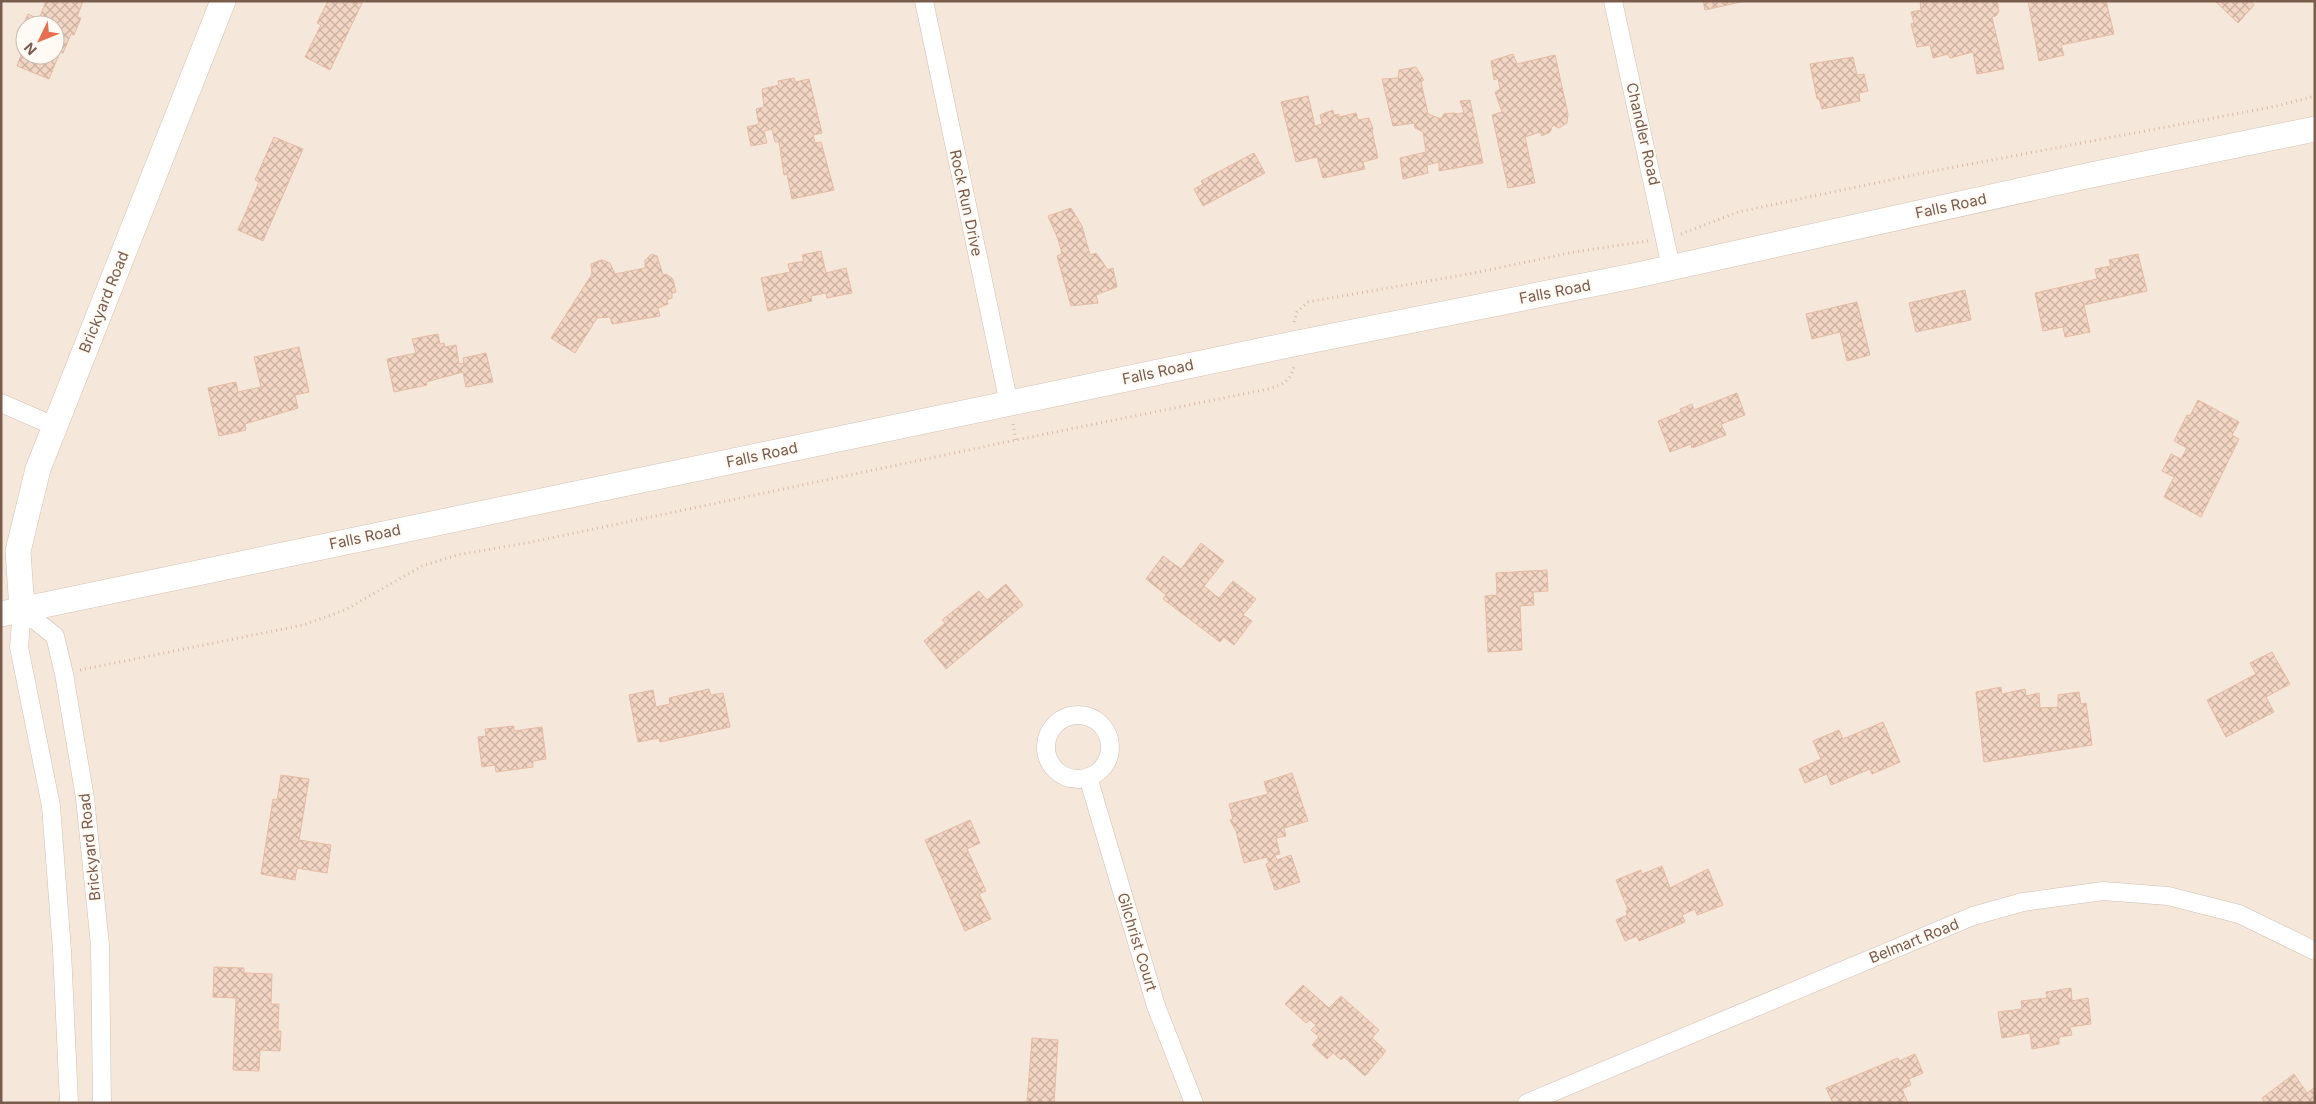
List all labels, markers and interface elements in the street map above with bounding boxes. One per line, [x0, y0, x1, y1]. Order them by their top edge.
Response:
north arrow [15, 15, 65, 65]
text: N [20, 40, 40, 59]
street label: Chandler Road [1622, 81, 1665, 187]
street label: Rock Run Drive [946, 148, 987, 258]
street label: Falls Road [1913, 189, 1988, 222]
street label: Brickyard Road [75, 248, 133, 355]
street label: Falls Road [1518, 275, 1592, 308]
street label: Falls Road [1120, 355, 1195, 388]
street label: Falls Road [724, 438, 799, 471]
street label: Falls Road [327, 520, 402, 553]
street label: Brickyard Road [74, 792, 105, 902]
street label: Gilchrist Court [1113, 890, 1162, 994]
street label: Belmart Road [1866, 914, 1961, 967]

